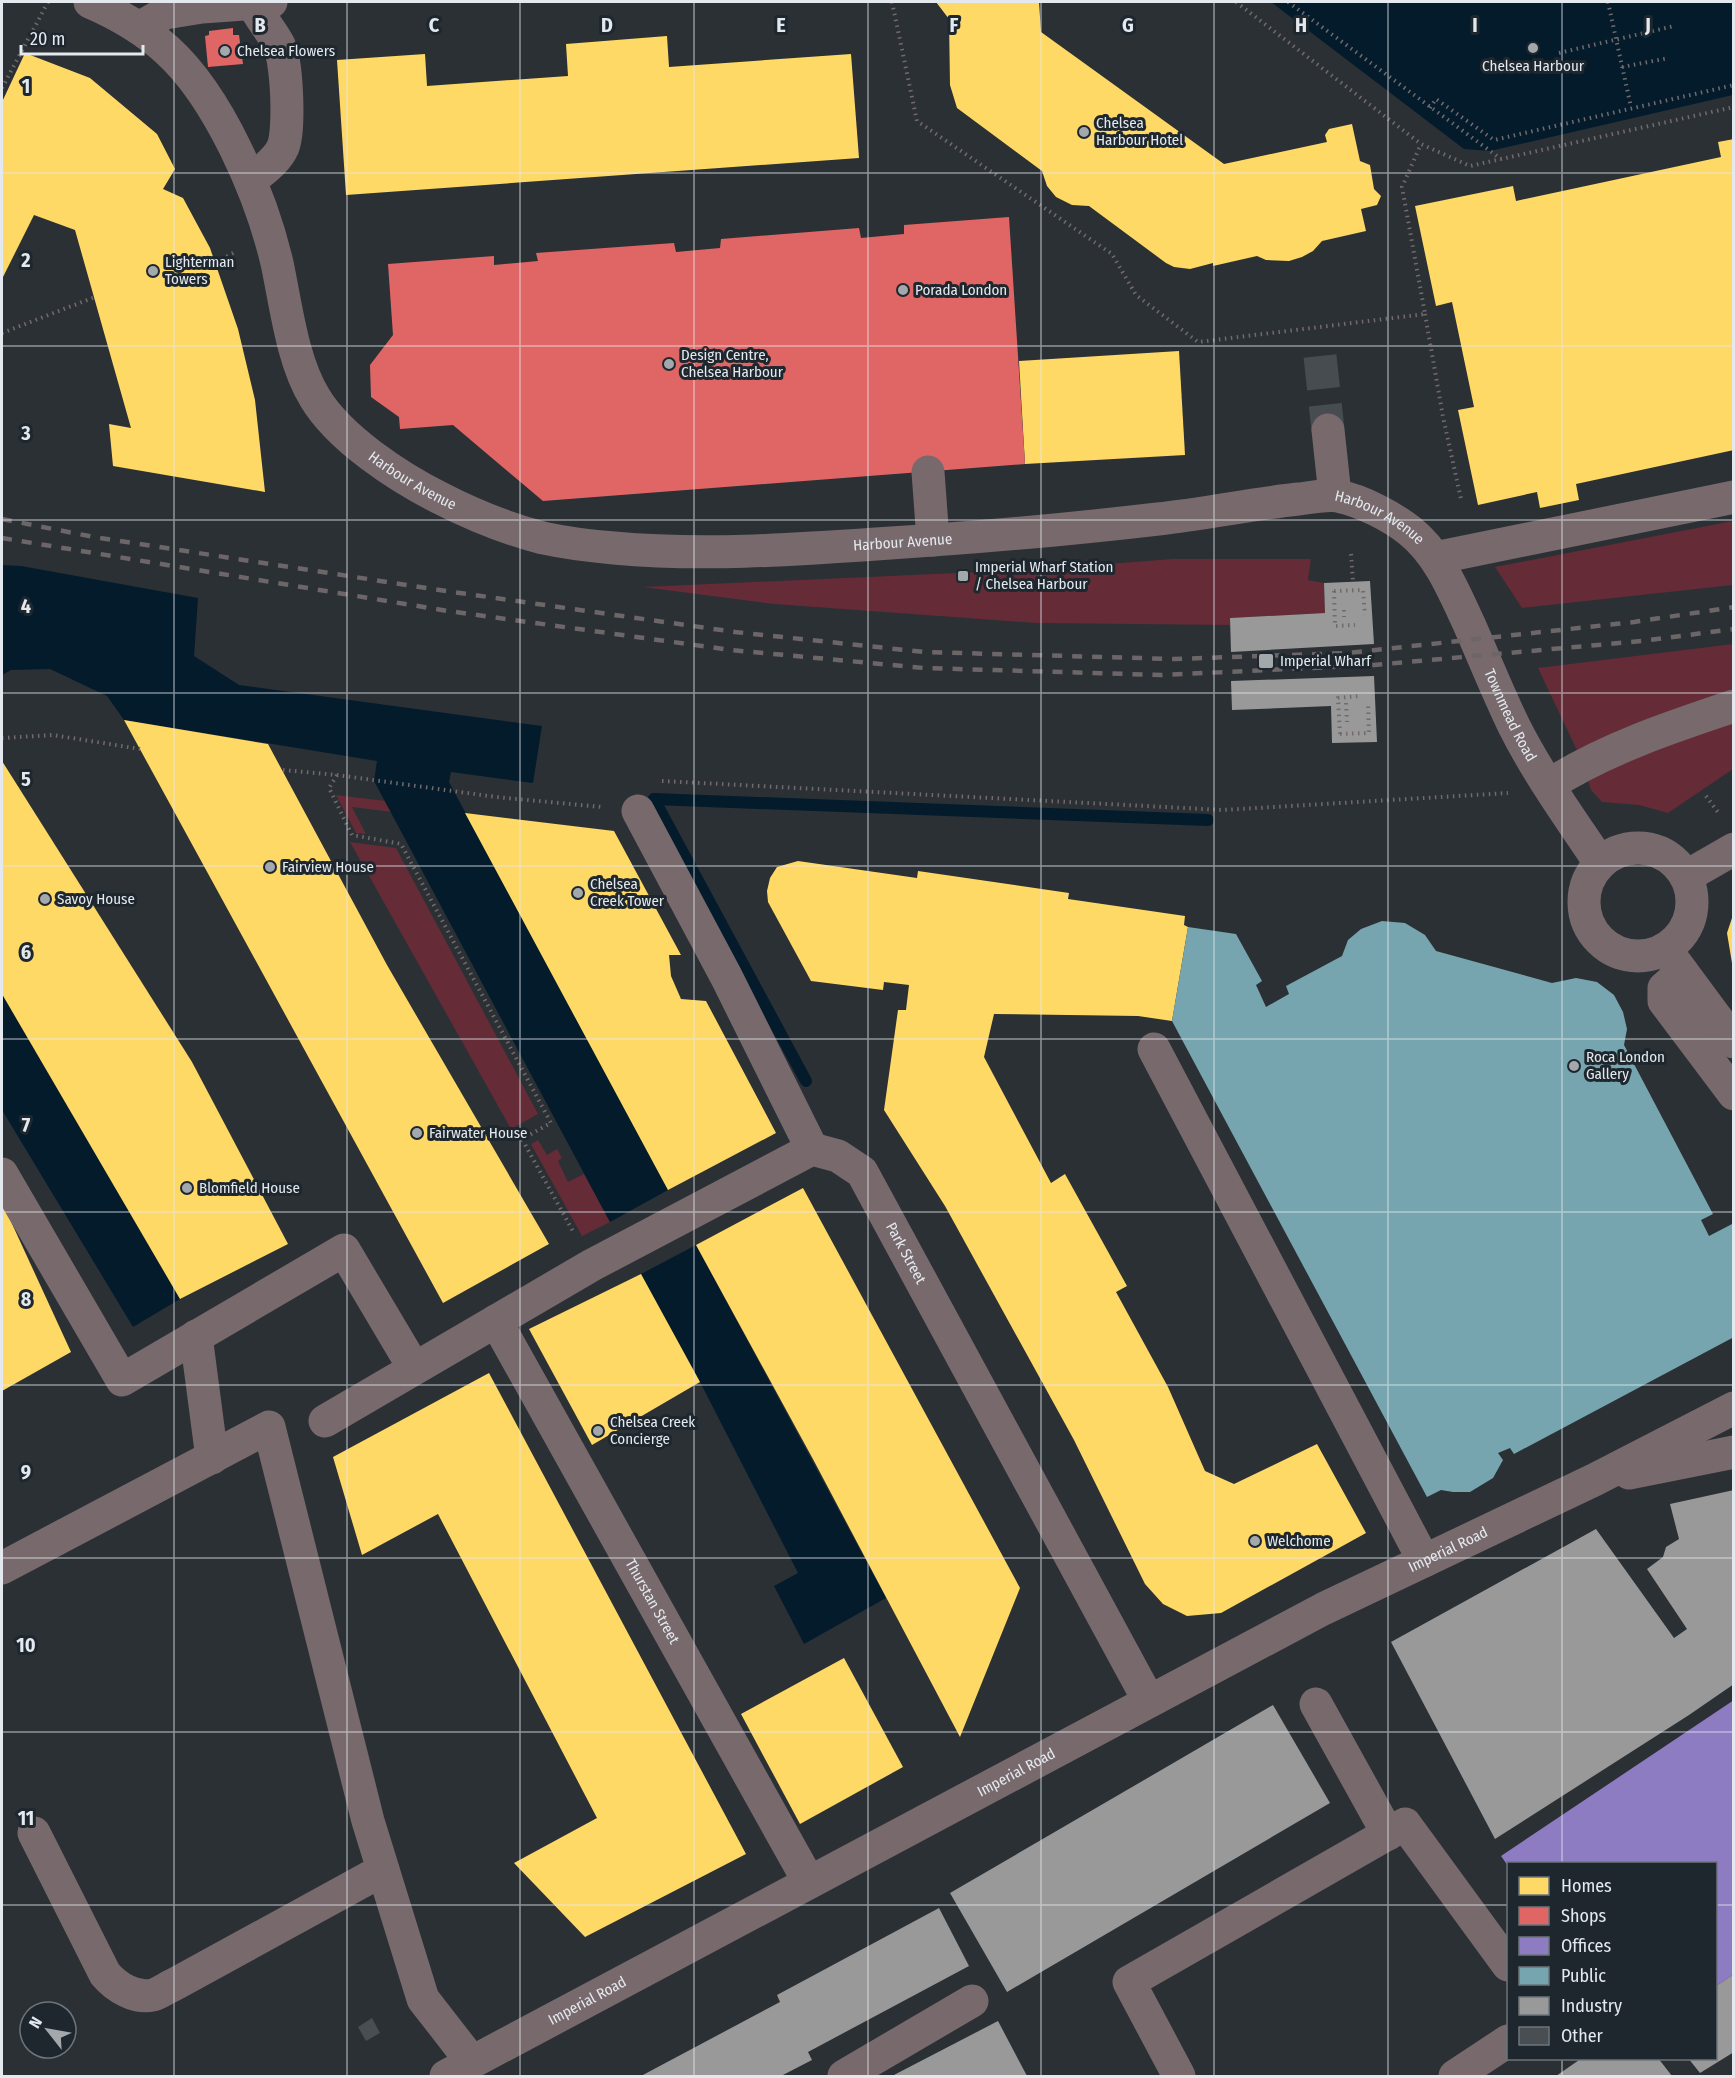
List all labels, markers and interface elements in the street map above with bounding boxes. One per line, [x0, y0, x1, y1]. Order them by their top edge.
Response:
text: B [254, 13, 266, 37]
text: C [429, 13, 440, 37]
text: D [601, 13, 613, 37]
text: E [776, 13, 786, 37]
text: F [950, 13, 959, 37]
text: G [1122, 13, 1134, 37]
text: H [1295, 13, 1307, 37]
text: I [1472, 13, 1478, 37]
text: J [1644, 13, 1651, 37]
scale bar [21, 18, 142, 56]
text: 20 m [30, 28, 65, 50]
marker: Chelsea Harbour [1526, 41, 1540, 55]
place label: Chelsea Flowers [237, 42, 335, 60]
marker: Chelsea Flowers [218, 44, 232, 58]
place label: Chelsea Harbour [1482, 57, 1585, 75]
text: 1 [22, 74, 30, 98]
place label: Chelsea Harbour Hotel [1096, 114, 1183, 149]
marker: Chelsea Harbour Hotel [1077, 125, 1091, 139]
text: 2 [20, 248, 31, 272]
place label: Lighterman Towers [165, 253, 235, 288]
marker: Lighterman Towers [146, 264, 160, 278]
place label: Porada London [915, 281, 1007, 299]
marker: Porada London [896, 283, 910, 297]
place label: Design Centre, Chelsea Harbour [681, 346, 784, 381]
marker: Design Centre, Chelsea Harbour [662, 357, 676, 371]
text: 3 [20, 421, 31, 445]
street label: Harbour Avenue [365, 448, 459, 514]
street label: Harbour Avenue [1333, 487, 1428, 548]
street label: Harbour Avenue [852, 530, 953, 555]
place label: Imperial Wharf Station / Chelsea Harbour [975, 558, 1113, 593]
marker: Imperial Wharf Station / Chelsea Harbour [956, 569, 970, 583]
text: 4 [21, 594, 31, 618]
marker: Imperial Wharf [1257, 652, 1275, 670]
place label: Imperial Wharf [1280, 652, 1372, 670]
street label: Townmead Road [1480, 666, 1540, 765]
text: 5 [21, 767, 31, 791]
place label: Fairview House [282, 858, 374, 876]
marker: Fairview House [263, 860, 277, 874]
place label: Chelsea Creek Tower [590, 875, 665, 910]
marker: Chelsea Creek Tower [571, 886, 585, 900]
place label: Savoy House [57, 890, 135, 908]
marker: Savoy House [38, 892, 52, 906]
text: 6 [21, 940, 31, 964]
place label: Roca London Gallery [1586, 1048, 1665, 1083]
marker: Roca London Gallery [1567, 1059, 1581, 1073]
text: 7 [22, 1113, 31, 1137]
place label: Fairwater House [429, 1124, 528, 1142]
marker: Fairwater House [410, 1126, 424, 1140]
place label: Blomfield House [199, 1179, 300, 1197]
marker: Blomfield House [180, 1181, 194, 1195]
street label: Park Street [882, 1219, 930, 1287]
text: 8 [21, 1287, 32, 1311]
place label: Chelsea Creek Concierge [610, 1413, 695, 1448]
marker: Chelsea Creek Concierge [591, 1424, 605, 1438]
text: 9 [21, 1460, 31, 1484]
street label: Imperial Road [1405, 1523, 1491, 1576]
place label: Welchome [1267, 1532, 1331, 1550]
marker: Welchome [1248, 1534, 1262, 1548]
street label: Thurstan Street [621, 1556, 683, 1647]
text: 10 [16, 1633, 36, 1657]
street label: Imperial Road [974, 1744, 1058, 1800]
text: 11 [18, 1806, 34, 1830]
legend [1507, 1862, 1717, 2060]
text: Homes [1561, 1875, 1612, 1897]
text: Shops [1561, 1905, 1606, 1927]
text: Offices [1561, 1935, 1611, 1957]
text: Public [1561, 1965, 1606, 1987]
street label: Imperial Road [545, 1973, 629, 2029]
text: Industry [1561, 1995, 1622, 2017]
north arrow [18, 2000, 78, 2060]
text: N [25, 2014, 46, 2032]
text: Other [1561, 2025, 1604, 2047]

